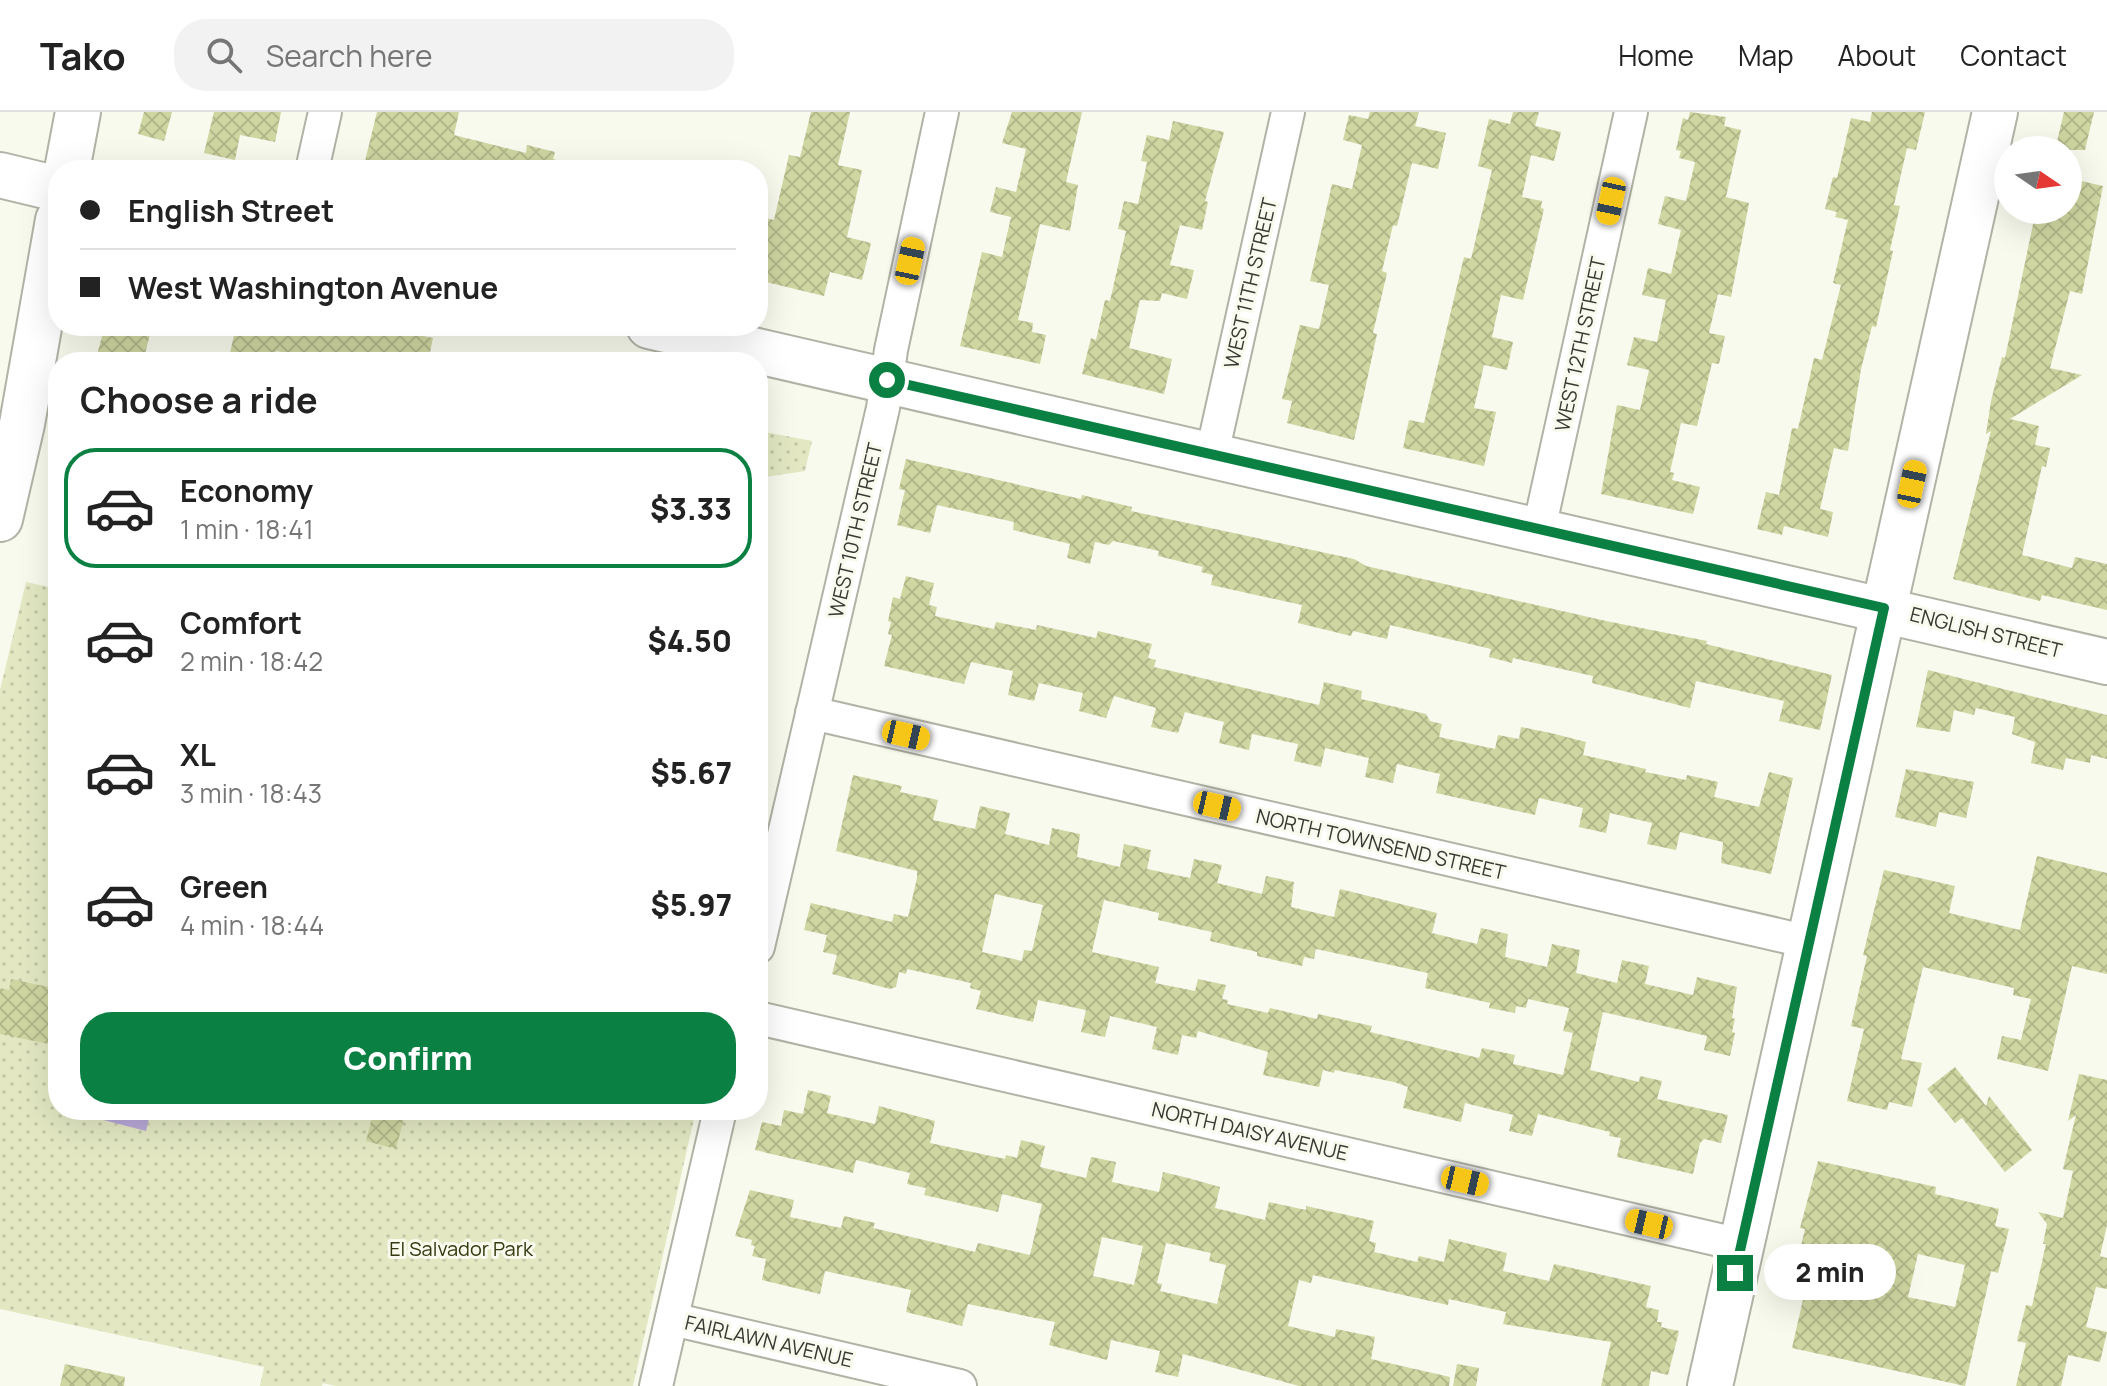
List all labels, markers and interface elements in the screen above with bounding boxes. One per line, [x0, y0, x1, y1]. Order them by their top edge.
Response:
search box [174, 19, 734, 91]
text: Tako [40, 29, 126, 81]
icon: search [202, 33, 246, 77]
text: Search here [266, 35, 433, 76]
text: Home [1618, 36, 1694, 74]
text: Map [1738, 36, 1794, 74]
text: About [1838, 36, 1916, 74]
text: Contact [1960, 36, 2067, 74]
north arrow [1994, 136, 2082, 224]
map controls [1994, 136, 2082, 224]
car [1594, 175, 1628, 227]
text: English Street [128, 190, 334, 231]
street label: WEST 11TH STREET [1217, 195, 1283, 371]
car [893, 235, 927, 287]
street label: WEST 12TH STREET [1548, 254, 1612, 434]
text: West Washington Avenue [128, 267, 498, 308]
route start [869, 362, 905, 398]
text: Choose a ride [80, 375, 318, 424]
street label: WEST 10TH STREET [822, 440, 888, 620]
car [1895, 458, 1929, 510]
text: Economy [180, 470, 313, 511]
icon: car [84, 472, 156, 544]
text: $3.33 [650, 488, 732, 529]
text: 1 min · 18:41 [180, 511, 314, 547]
street label: ENGLISH STREET [1907, 600, 2065, 664]
text: Comfort [180, 602, 302, 643]
icon: car [84, 604, 156, 676]
text: $4.50 [647, 620, 732, 661]
text: 2 min · 18:42 [180, 643, 323, 679]
car [880, 718, 932, 752]
text: XL [180, 734, 216, 775]
icon: car [84, 736, 156, 808]
text: $5.67 [651, 752, 732, 793]
text: 3 min · 18:43 [180, 775, 322, 811]
car [1191, 789, 1243, 823]
street label: NORTH TOWNSEND STREET [1254, 802, 1508, 886]
text: Green [180, 866, 268, 907]
icon: car [84, 868, 156, 940]
text: $5.97 [651, 884, 732, 925]
text: 4 min · 18:44 [180, 907, 324, 943]
button: Confirm [80, 1012, 736, 1104]
street label: NORTH DAISY AVENUE [1149, 1095, 1351, 1167]
car [1439, 1164, 1491, 1198]
car [1623, 1207, 1675, 1241]
park label: El Salvador Park [389, 1235, 534, 1262]
callout: 2 min [1763, 1245, 1895, 1301]
text: 2 min [1796, 1254, 1864, 1290]
route end [1717, 1255, 1753, 1291]
street label: FAIRLAWN AVENUE [682, 1309, 856, 1373]

